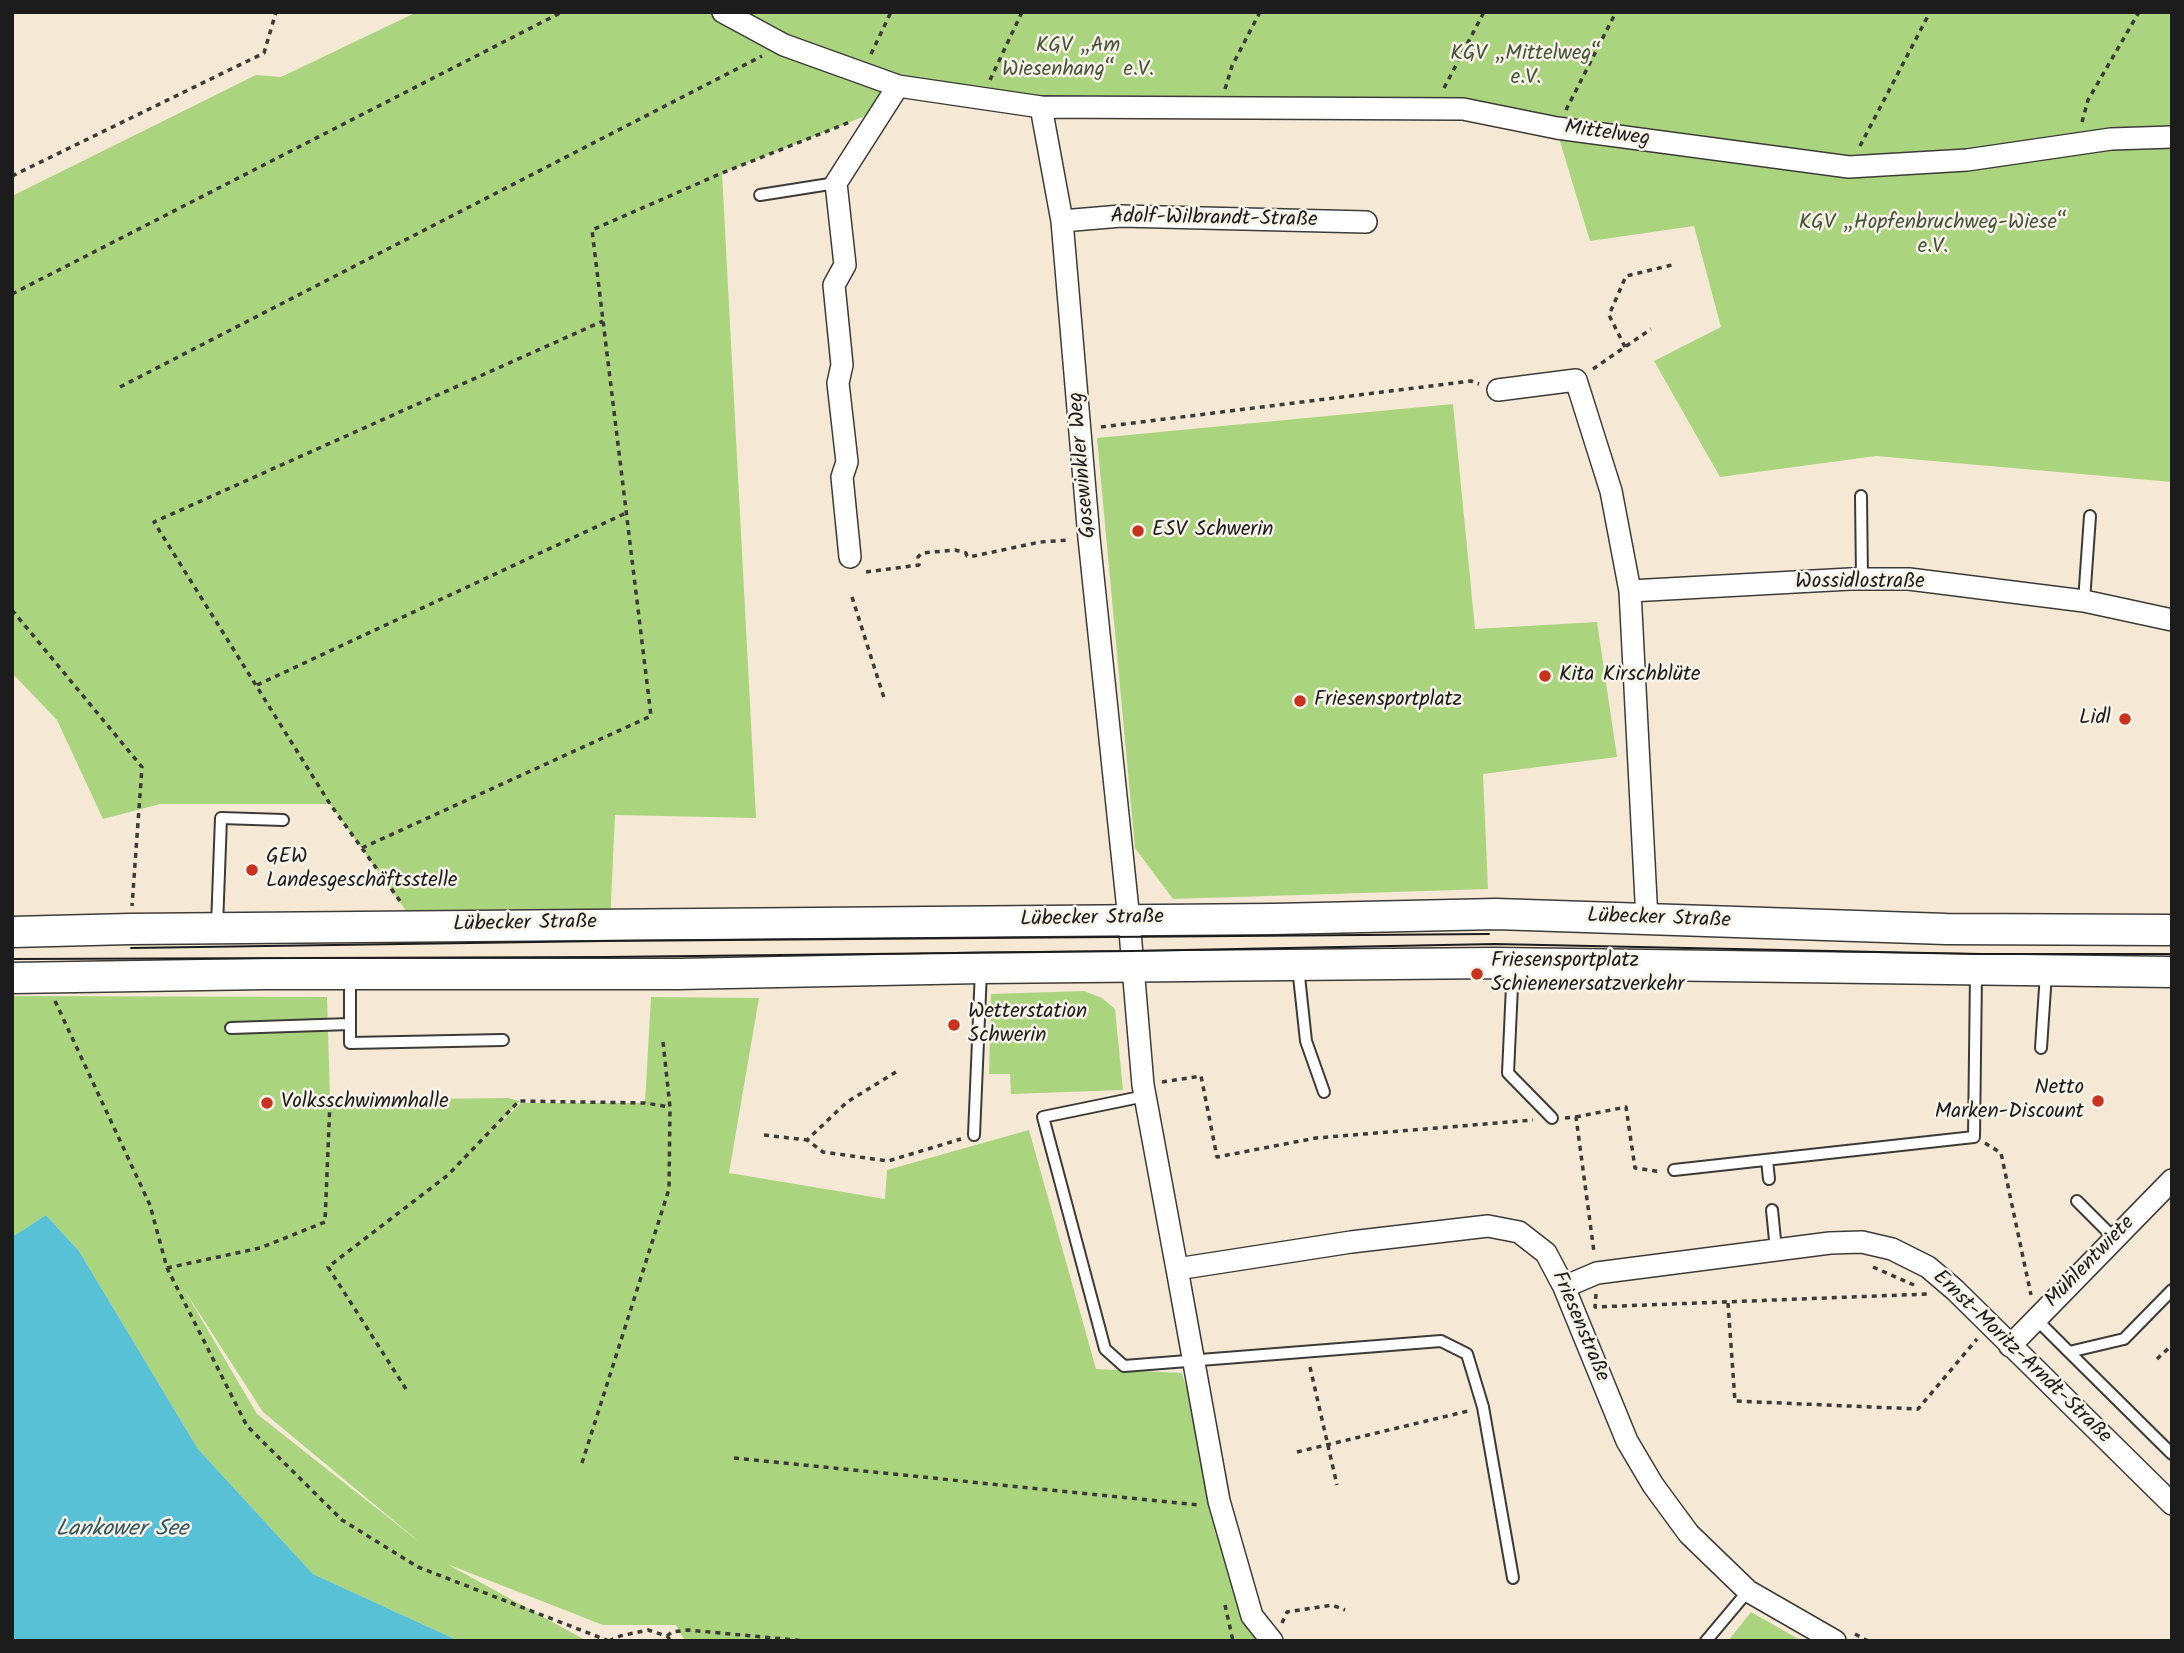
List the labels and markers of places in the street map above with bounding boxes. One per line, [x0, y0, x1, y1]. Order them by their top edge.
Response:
place label: ESV Schwerin [1152, 518, 1274, 544]
marker: ESV Schwerin [1130, 523, 1146, 539]
place label: Kita Kirschblüte [1559, 663, 1701, 689]
marker: Kita Kirschblüte [1537, 668, 1553, 684]
place label: Friesensportplatz [1314, 688, 1462, 714]
marker: Friesensportplatz [1292, 693, 1308, 709]
place label: Lidl [2079, 706, 2111, 732]
marker: Lidl [2117, 711, 2133, 727]
place label: GEW Landesgeschäftsstelle [266, 845, 457, 895]
marker: GEW Landesgeschäftsstelle [244, 862, 260, 878]
place label: Friesensportplatz Schienenersatzverkehr [1491, 949, 1684, 999]
marker: Friesensportplatz Schienenersatzverkehr [1469, 966, 1485, 982]
place label: Wetterstation Schwerin [968, 1000, 1087, 1050]
marker: Wetterstation Schwerin [946, 1017, 962, 1033]
place label: Netto Marken-Discount [1935, 1076, 2084, 1126]
place label: Volksschwimmhalle [281, 1090, 449, 1116]
marker: Netto Marken-Discount [2090, 1093, 2106, 1109]
marker: Volksschwimmhalle [259, 1095, 275, 1111]

